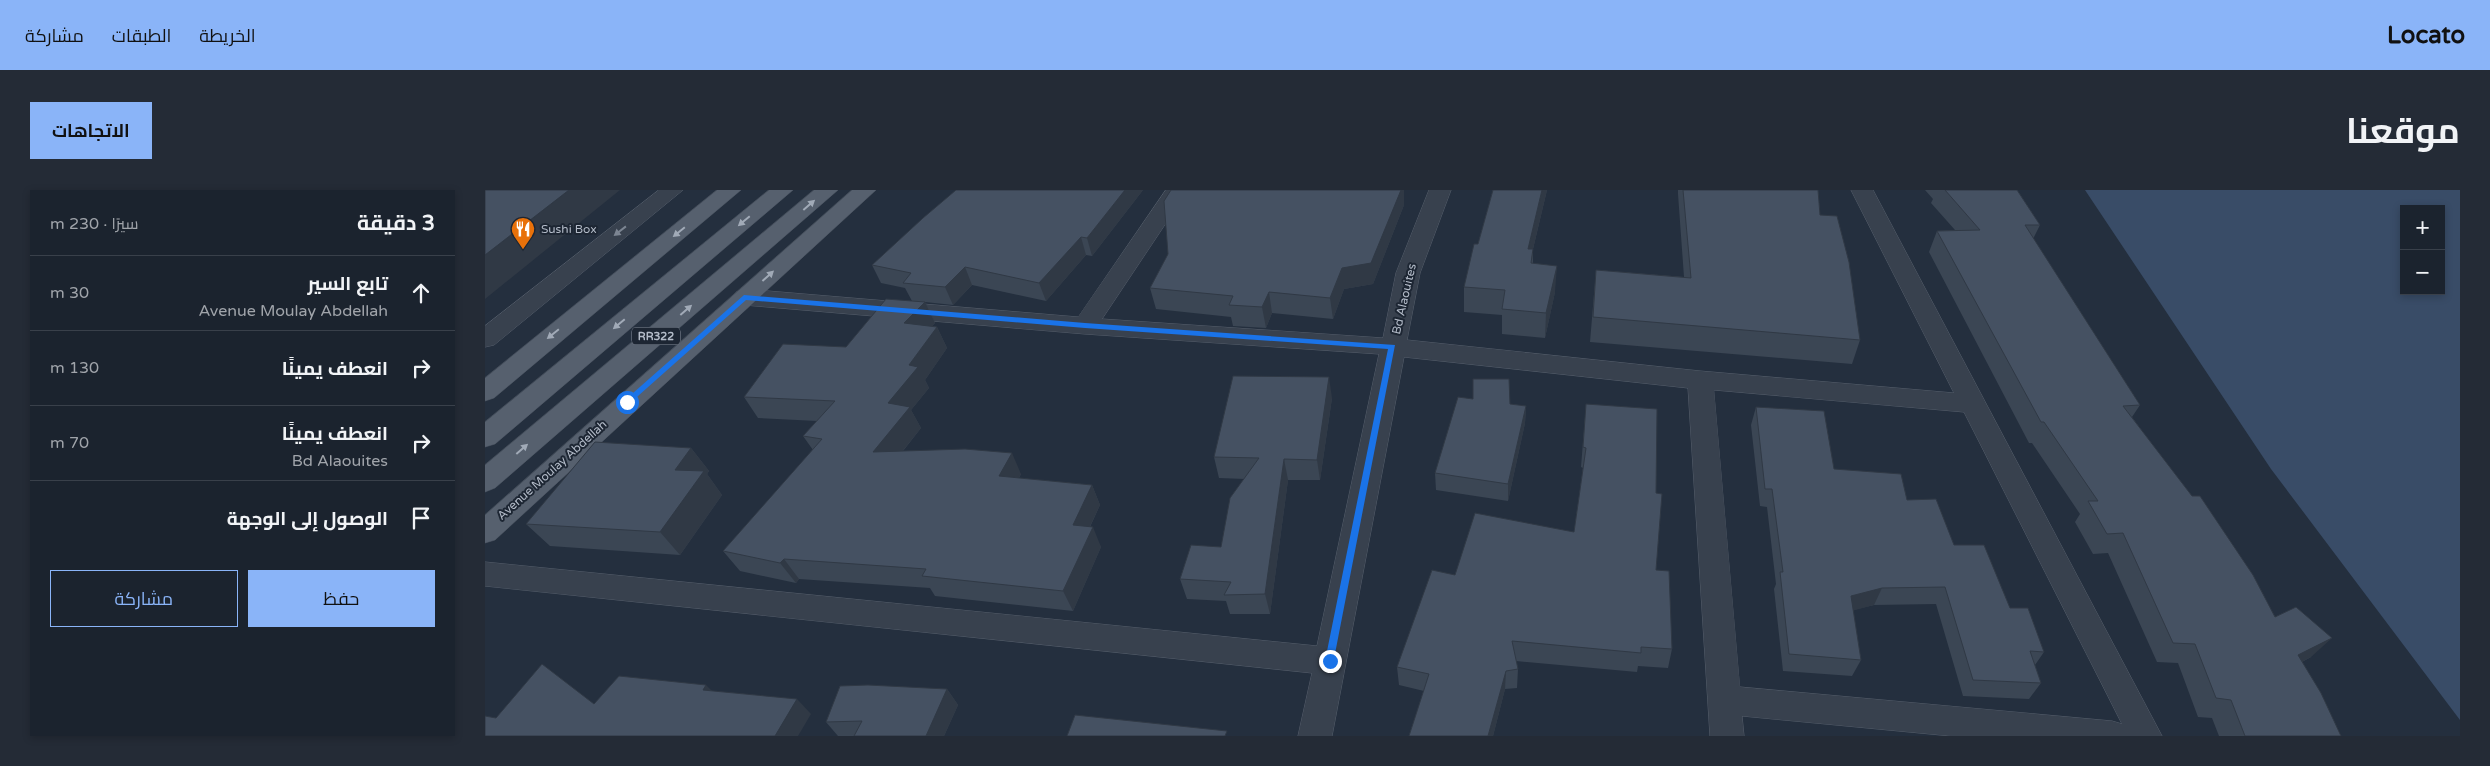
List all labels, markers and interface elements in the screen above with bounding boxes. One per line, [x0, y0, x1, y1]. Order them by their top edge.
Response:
text: Locato [2387, 21, 2465, 50]
text: مشاركة [25, 25, 84, 47]
text: الطبقات [112, 25, 171, 47]
text: الخريطة [199, 25, 256, 47]
button: الاتجاهات [30, 102, 152, 159]
text: موقعنا [2346, 111, 2460, 153]
one-way arrow [803, 199, 816, 210]
map controls [2400, 205, 2445, 295]
button: + [2400, 205, 2445, 250]
text: 3 دقيقة [357, 211, 435, 236]
text: سيرًا · 230 m [50, 214, 139, 234]
one-way arrow [738, 215, 750, 226]
restaurant icon: Sushi Box [510, 216, 536, 250]
place label: Sushi Box [541, 222, 597, 236]
one-way arrow [613, 226, 627, 236]
one-way arrow [673, 226, 686, 237]
button: − [2400, 250, 2445, 295]
street label: Bd Alaouites [1389, 262, 1419, 336]
one-way arrow [762, 271, 774, 282]
text: تابع السير [308, 273, 388, 295]
icon: ahead [407, 279, 435, 307]
text: 30 m [50, 283, 89, 303]
text: Avenue Moulay Abdellah [198, 301, 388, 321]
one-way arrow [679, 305, 692, 316]
one-way arrow [613, 319, 626, 330]
road number: RR322 [632, 328, 680, 344]
one-way arrow [547, 329, 560, 340]
icon: right [407, 354, 435, 382]
text: 130 m [50, 358, 99, 378]
text: انعطف يمينًا [282, 358, 388, 380]
route start [616, 391, 639, 414]
street label: Avenue Moulay Abdellah [495, 417, 609, 523]
text: انعطف يمينًا [282, 423, 388, 445]
icon: right [407, 429, 435, 457]
text: 70 m [50, 433, 89, 453]
one-way arrow [515, 443, 527, 455]
text: Bd Alaouites [292, 451, 388, 471]
icon: arrive [407, 504, 435, 532]
text: الوصول إلى الوجهة [227, 508, 388, 530]
button: مشاركة [50, 570, 238, 627]
button: حفظ [248, 570, 435, 627]
route end [1319, 650, 1342, 673]

